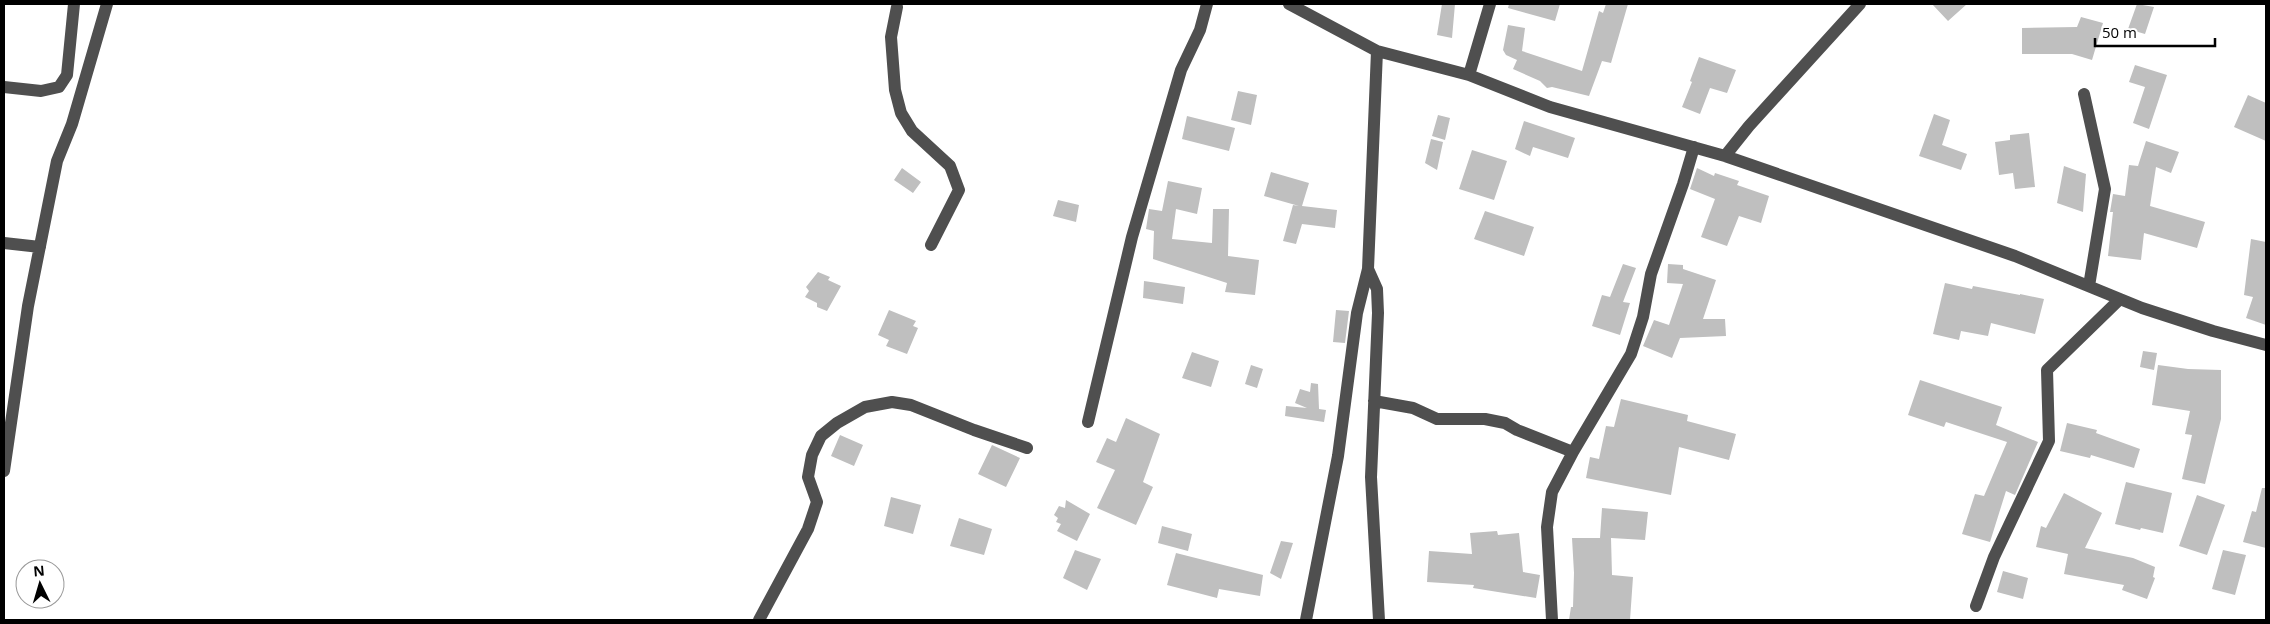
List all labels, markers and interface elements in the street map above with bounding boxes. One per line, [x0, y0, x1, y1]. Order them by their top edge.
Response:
scale bar [2095, 15, 2215, 47]
text: 50 m [2102, 22, 2137, 42]
north arrow [15, 559, 65, 609]
text: N [32, 561, 45, 581]

